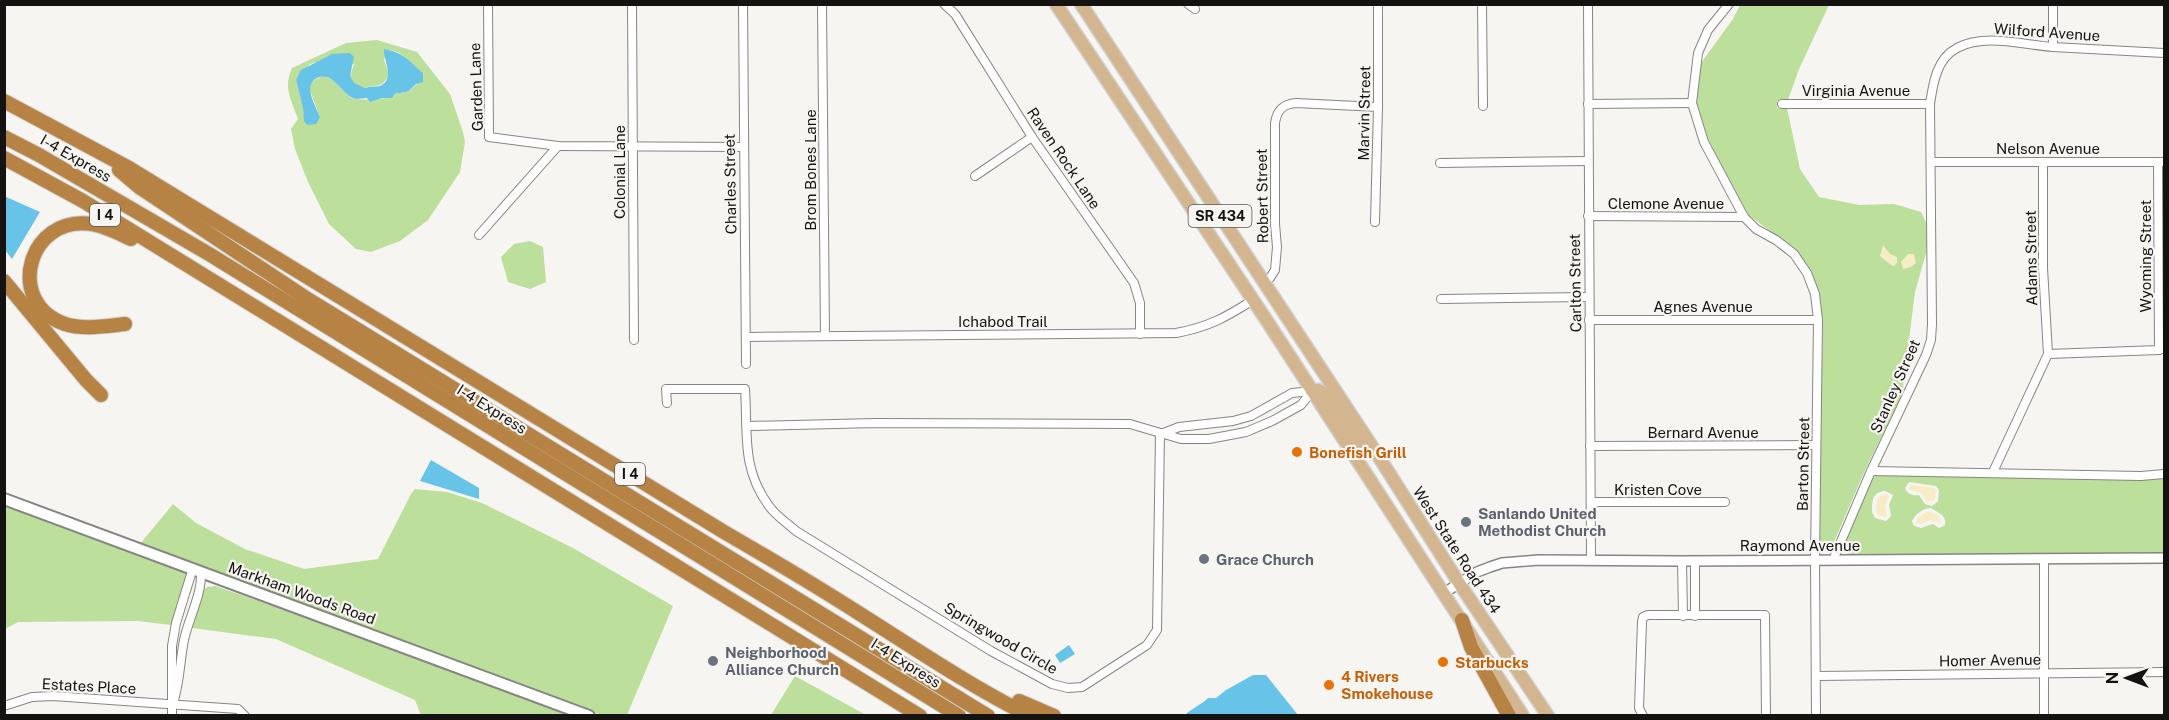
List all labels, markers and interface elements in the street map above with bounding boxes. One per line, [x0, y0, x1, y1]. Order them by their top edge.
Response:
street label: Wilford Avenue [1993, 20, 2101, 44]
street label: Garden Lane [466, 42, 486, 132]
street label: Marvin Street [1355, 65, 1373, 161]
street label: Virginia Avenue [1802, 82, 1910, 99]
street label: Raven Rock Lane [1024, 104, 1104, 212]
street label: Brom Bones Lane [802, 109, 819, 231]
street label: Colonial Lane [611, 125, 628, 219]
street label: I-4 Express [38, 131, 114, 185]
street label: Charles Street [721, 133, 739, 235]
street label: Nelson Avenue [1996, 140, 2100, 157]
street label: Robert Street [1253, 148, 1271, 244]
street label: Clemone Avenue [1608, 195, 1724, 212]
street label: Wyoming Street [2137, 199, 2154, 312]
road number: I 4 [90, 204, 120, 226]
road number: SR 434 [1188, 205, 1252, 227]
street label: Adams Street [2022, 210, 2040, 306]
street label: Carlton Street [1566, 233, 1584, 332]
street label: Agnes Avenue [1653, 298, 1753, 315]
street label: Ichabod Trail [958, 313, 1048, 330]
street label: Stanley Street [1867, 336, 1923, 435]
street label: I-4 Express [454, 381, 530, 437]
street label: Barton Street [1794, 417, 1812, 511]
street label: Bernard Avenue [1647, 424, 1759, 441]
place label: Bonefish Grill [1309, 444, 1407, 461]
marker: Bonefish Grill [1290, 445, 1304, 459]
road number: I 4 [615, 463, 645, 485]
street label: Kristen Cove [1614, 481, 1702, 498]
street label: West State Road 434 [1410, 483, 1504, 617]
place label: Sanlando United Methodist Church [1478, 505, 1606, 539]
marker: Sanlando United Methodist Church [1459, 515, 1473, 529]
street label: Raymond Avenue [1740, 537, 1860, 554]
place label: Grace Church [1216, 551, 1314, 568]
marker: Grace Church [1197, 552, 1211, 566]
street label: Markham Woods Road [226, 558, 378, 628]
street label: Springwood Circle [941, 599, 1061, 677]
street label: I-4 Express [868, 635, 944, 691]
place label: Neighborhood Alliance Church [725, 644, 839, 678]
north arrow [2097, 648, 2157, 708]
street label: Homer Avenue [1939, 651, 2041, 669]
marker: Neighborhood Alliance Church [706, 654, 720, 668]
place label: Starbucks [1455, 654, 1529, 671]
marker: Starbucks [1436, 655, 1450, 669]
place label: 4 Rivers Smokehouse [1341, 668, 1433, 702]
text: N [2103, 672, 2122, 684]
street label: Estates Place [41, 675, 137, 697]
marker: 4 Rivers Smokehouse [1322, 678, 1336, 692]

